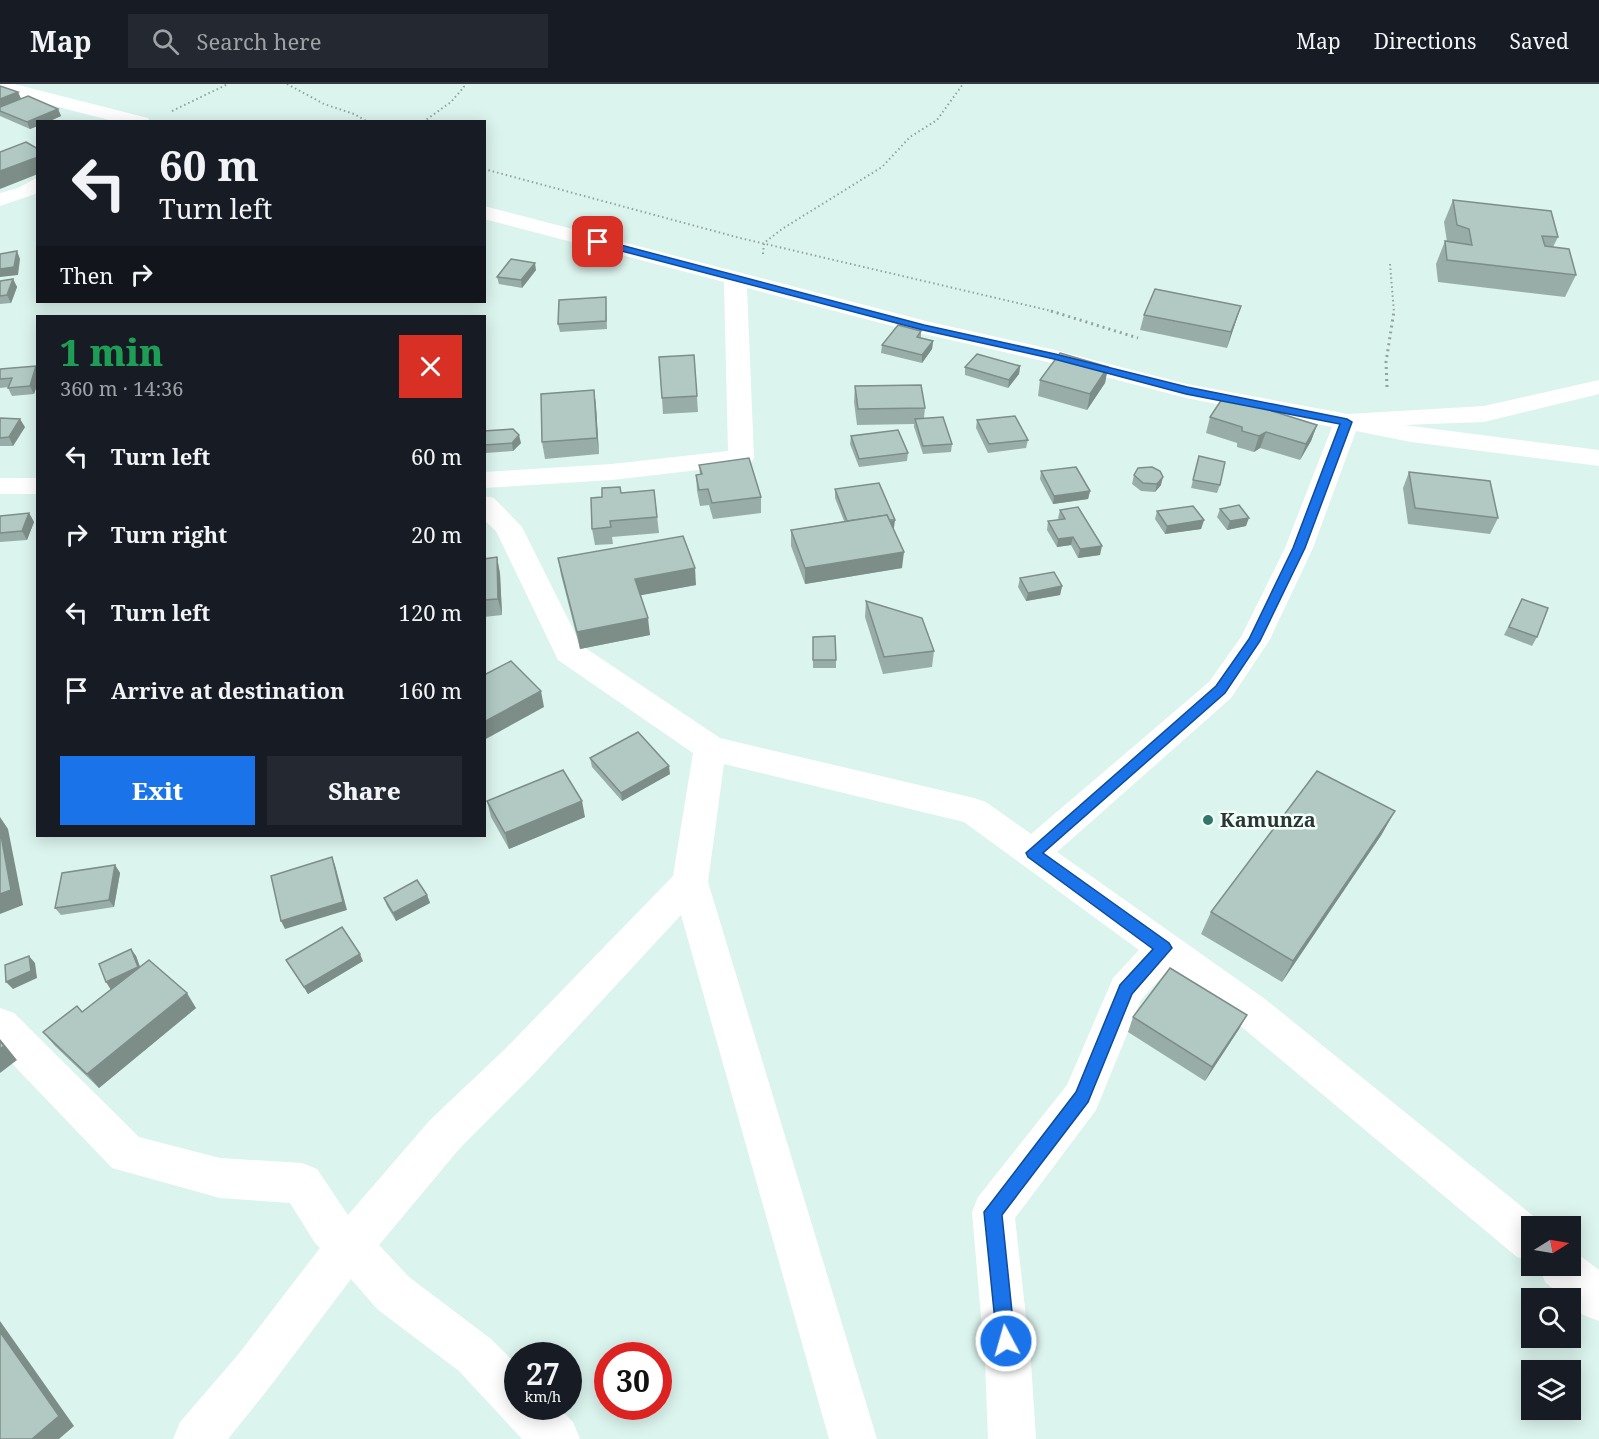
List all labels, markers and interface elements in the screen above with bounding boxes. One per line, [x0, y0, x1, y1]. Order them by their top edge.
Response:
search box [128, 14, 548, 68]
text: Map [30, 22, 92, 60]
icon: search [149, 25, 182, 58]
text: Search here [197, 26, 321, 56]
text: Map [1296, 27, 1341, 55]
text: Directions [1374, 27, 1476, 55]
text: Saved [1509, 27, 1569, 55]
text: 60 m [159, 136, 259, 193]
icon: left [60, 144, 138, 222]
text: Turn left [159, 190, 272, 227]
pin [572, 216, 623, 267]
icon: arrive [581, 225, 614, 258]
icon: right [125, 258, 158, 291]
text: Then [60, 260, 113, 290]
text: 1 min [60, 328, 163, 377]
button: close [399, 335, 462, 398]
text: 360 m · 14:36 [60, 375, 183, 402]
icon: left [60, 440, 93, 473]
text: Turn left [111, 441, 210, 471]
text: 60 m [411, 441, 462, 471]
icon: right [60, 518, 93, 551]
text: Turn right [111, 519, 227, 549]
text: 20 m [411, 519, 462, 549]
icon: left [60, 596, 93, 629]
text: Turn left [111, 597, 210, 627]
text: 120 m [399, 597, 462, 627]
icon: arrive [60, 674, 93, 707]
text: Arrive at destination [111, 675, 345, 705]
text: 160 m [399, 675, 462, 705]
button: Exit [60, 756, 255, 825]
button: Share [267, 756, 462, 825]
place label: Kamunza [1220, 806, 1316, 833]
marker: Kamunza [1201, 813, 1215, 827]
north arrow [1521, 1216, 1581, 1276]
map controls [1521, 1216, 1581, 1420]
button: search [1521, 1288, 1581, 1348]
position arrow [974, 1309, 1038, 1373]
speed limit sign: 30 [594, 1342, 672, 1420]
text: 27 [526, 1353, 560, 1394]
button: layers [1521, 1360, 1581, 1420]
text: km/h [525, 1386, 561, 1406]

